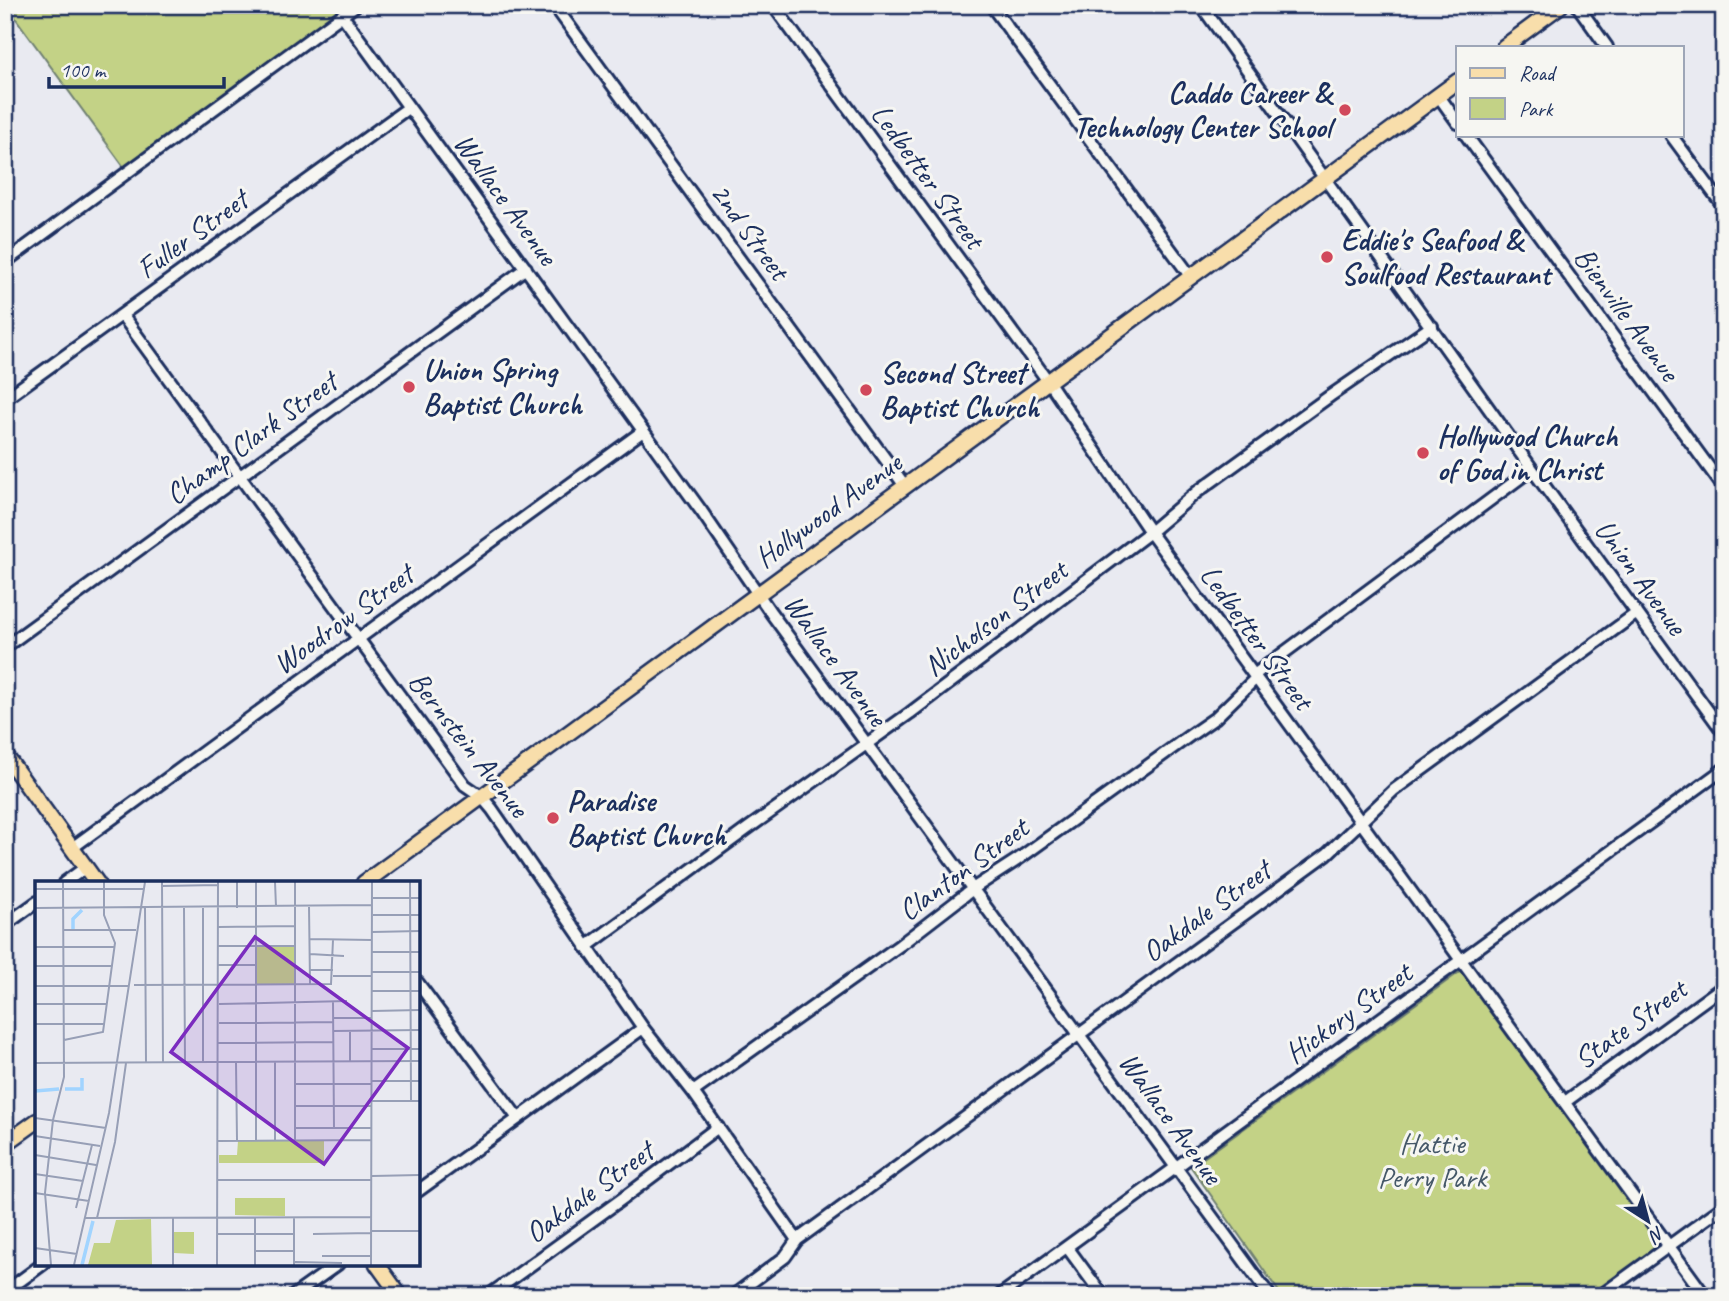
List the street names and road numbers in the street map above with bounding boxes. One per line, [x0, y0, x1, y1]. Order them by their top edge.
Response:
street label: Ledbetter Street [863, 96, 995, 258]
street label: Wallace Avenue [445, 126, 568, 274]
street label: 2nd Street [702, 175, 800, 289]
street label: Fuller Street [129, 179, 258, 287]
street label: Bienville Avenue [1566, 240, 1690, 390]
street label: Champ Clark Street [158, 361, 348, 513]
street label: Hollywood Avenue [747, 443, 911, 576]
street label: Union Avenue [1586, 512, 1697, 644]
street label: Nicholson Street [916, 550, 1077, 684]
street label: Woodrow Street [265, 553, 424, 683]
street label: Ledbetter Street [1192, 557, 1324, 719]
street label: Wallace Avenue [775, 587, 898, 735]
street label: Bernstein Avenue [400, 663, 539, 826]
street label: Clanton Street [890, 807, 1038, 929]
street label: Oakdale Street [1134, 849, 1281, 971]
street label: Hickory Street [1277, 952, 1422, 1072]
street label: State Street [1566, 969, 1696, 1078]
street label: Wallace Avenue [1110, 1045, 1233, 1193]
street label: Oakdale Street [517, 1130, 664, 1252]

